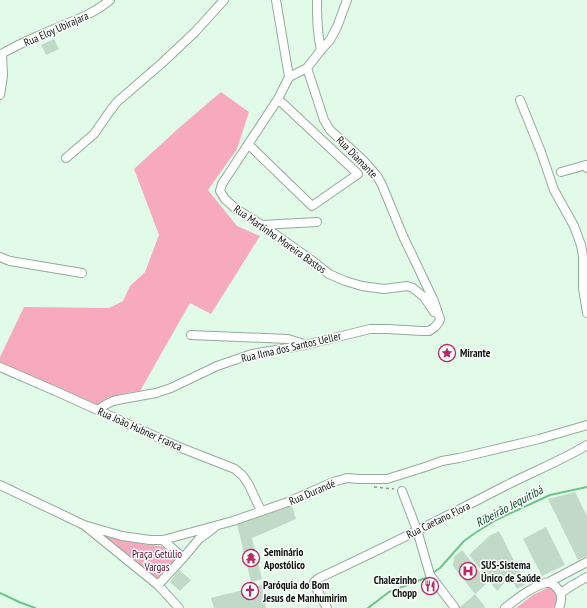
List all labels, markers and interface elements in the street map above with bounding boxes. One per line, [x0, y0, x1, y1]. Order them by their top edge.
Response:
street label: Rua Eloy Ubirajara [21, 9, 91, 49]
street label: Rua Diamante [333, 133, 381, 181]
street label: Rua Martinho Moreira Bastos [231, 202, 329, 276]
street label: Rua Ilma dos Santos Ueller [240, 329, 342, 365]
place icon: Mirante [437, 343, 457, 363]
place label: Mirante [460, 346, 491, 360]
street label: Rua João Hubner Franca [96, 404, 184, 454]
street label: Rua Durandé [287, 476, 338, 508]
water label: Ribeirão Jequitibá [473, 482, 546, 530]
street label: Rua Caetano Flora [404, 499, 472, 541]
place label: Seminário Apostólico [263, 545, 305, 572]
park label: Praça Getúlio Vargas [132, 547, 182, 574]
temple icon: Seminário Apostólico [241, 548, 261, 568]
place label: SUS-Sistema Único de Saúde [481, 558, 541, 585]
hospital icon: SUS-Sistema Único de Saúde [458, 561, 478, 581]
place label: Chalezinho Chopp [374, 573, 417, 600]
restaurant icon: Chalezinho Chopp [420, 576, 440, 596]
place label: Paróquia do Bom Jesus de Manhumirim [262, 578, 347, 605]
church icon: Paróquia do Bom Jesus de Manhumirim [240, 581, 260, 601]

